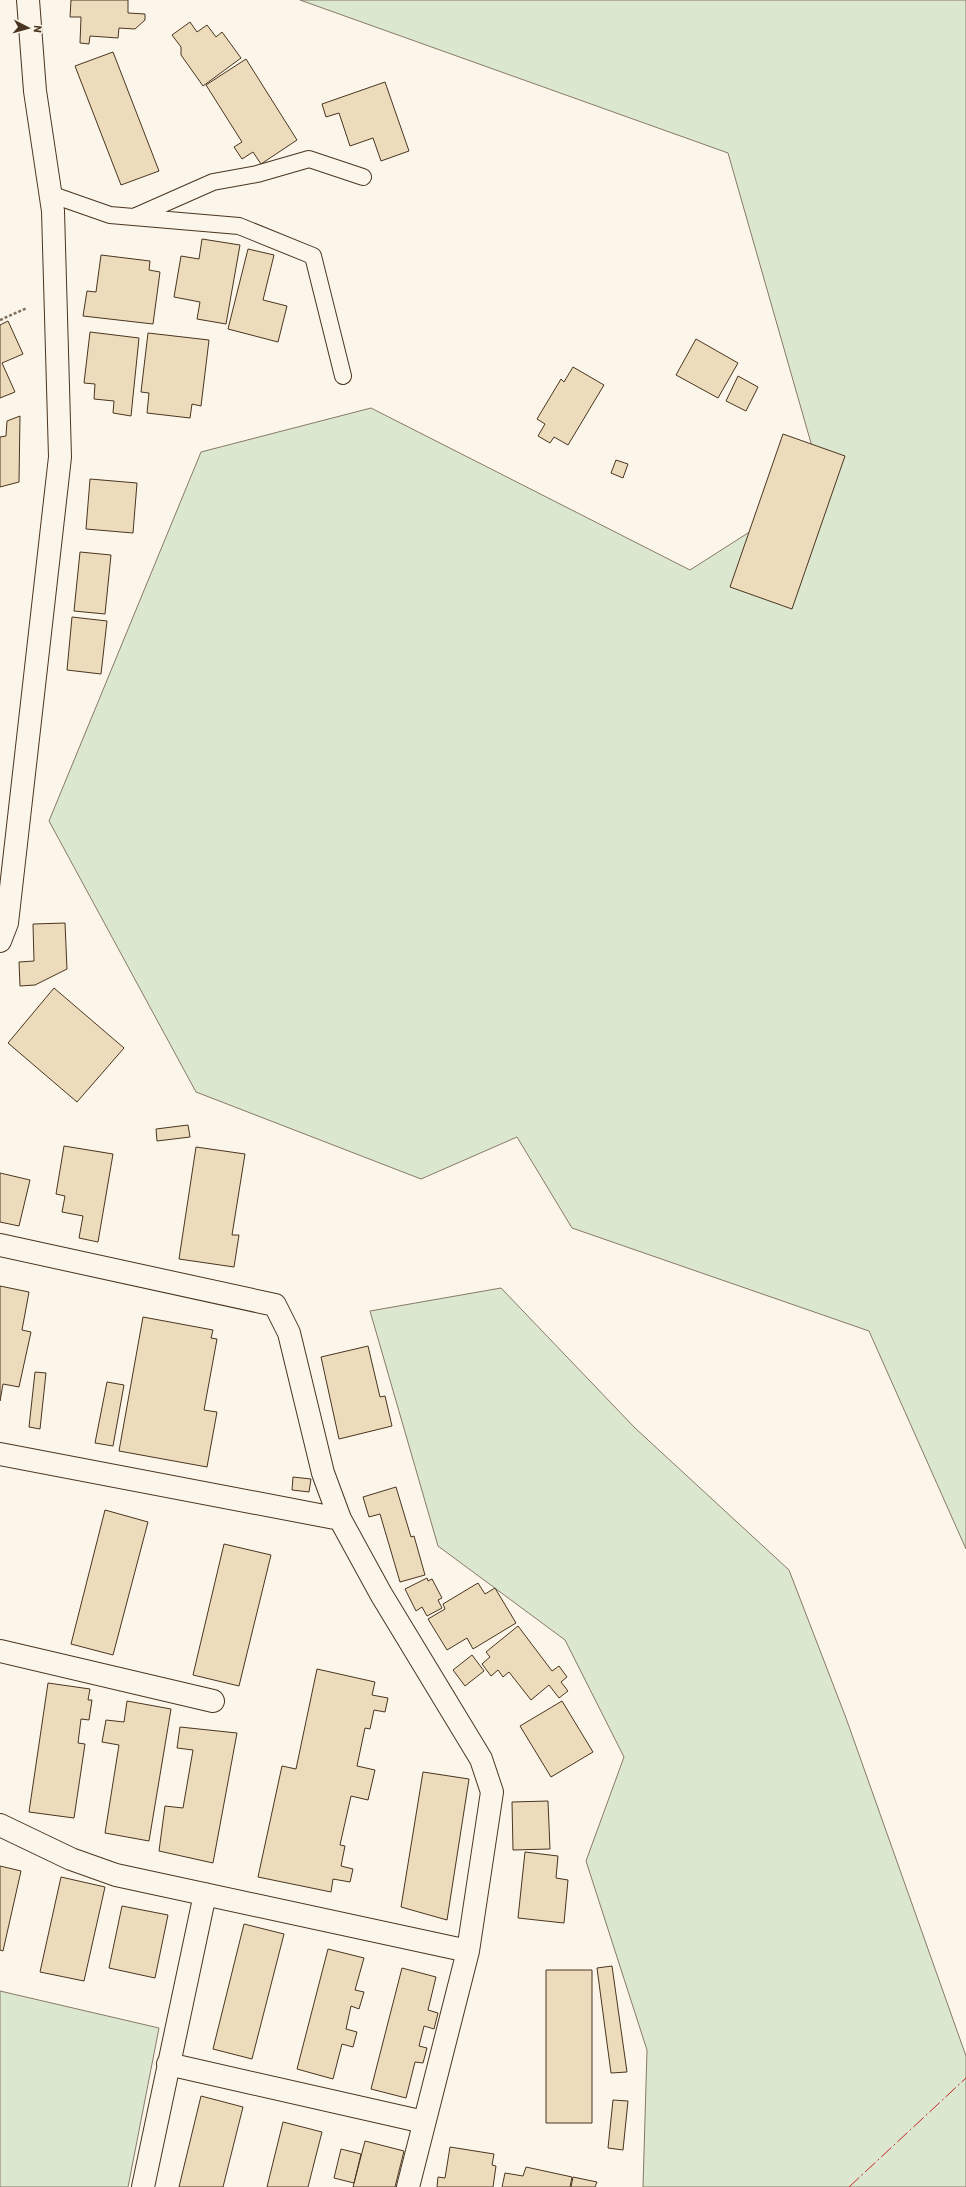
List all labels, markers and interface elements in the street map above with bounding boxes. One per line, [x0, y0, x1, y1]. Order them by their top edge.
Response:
north arrow [8, 8, 48, 48]
text: N [32, 25, 45, 33]

